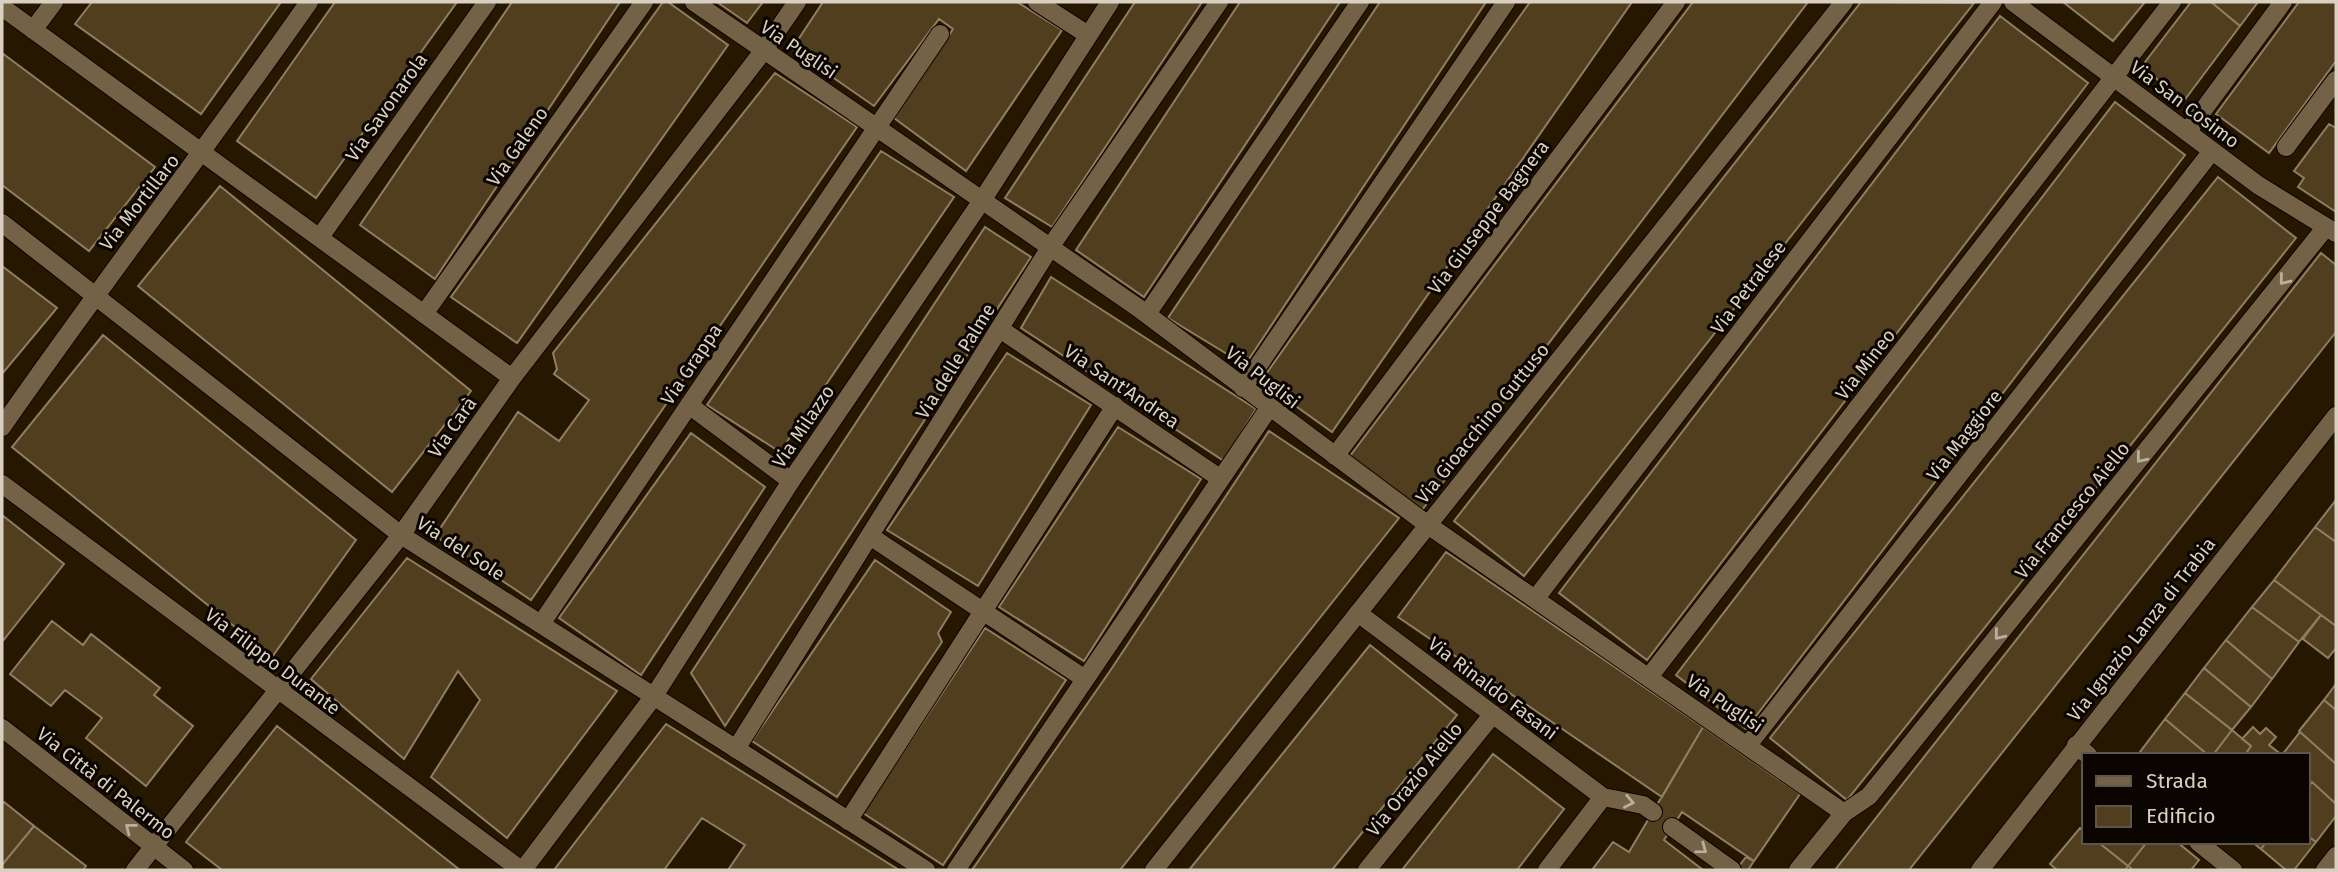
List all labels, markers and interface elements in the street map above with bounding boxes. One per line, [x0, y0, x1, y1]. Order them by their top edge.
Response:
street label: Via Puglisi [756, 15, 842, 84]
street label: Via Savonarola [341, 49, 432, 166]
street label: Via San Cosimo [2125, 56, 2244, 153]
street label: Via Galeno [482, 102, 553, 190]
street label: Via Giuseppe Bagnera [1423, 136, 1554, 299]
street label: Via Mortillaro [95, 150, 184, 255]
street label: Via Petralese [1706, 236, 1791, 338]
one-way arrow [2279, 273, 2292, 285]
street label: Via delle Palme [911, 299, 1000, 423]
street label: Via Grappa [656, 319, 727, 409]
street label: Via Mineo [1830, 324, 1900, 404]
street label: Via Sant'Andrea [1060, 339, 1184, 433]
street label: Via Gioacchino Guttuso [1411, 339, 1554, 508]
street label: Via Puglisi [1221, 341, 1304, 414]
street label: Via Milazzo [767, 381, 839, 472]
street label: Via Maggiore [1922, 385, 2007, 486]
street label: Via Carà [423, 392, 482, 462]
street label: Via Francesco Aiello [2010, 437, 2135, 583]
one-way arrow [2137, 449, 2149, 462]
street label: Via del Sole [412, 511, 509, 586]
street label: Via Ignazio Lanza di Trabia [2062, 533, 2220, 726]
street label: Via Filippo Durante [201, 603, 345, 720]
one-way arrow [1994, 627, 2007, 640]
street label: Via Rinaldo Fasani [1423, 632, 1562, 745]
street label: Via Puglisi [1682, 669, 1768, 738]
street label: Via Orazio Aiello [1361, 718, 1467, 841]
street label: Via Città di Palermo [32, 722, 179, 844]
legend [2082, 753, 2310, 844]
text: Strada [2146, 768, 2208, 794]
one-way arrow [1623, 794, 1635, 809]
text: Edificio [2146, 803, 2216, 829]
one-way arrow [125, 824, 137, 837]
one-way arrow [1694, 840, 1707, 853]

